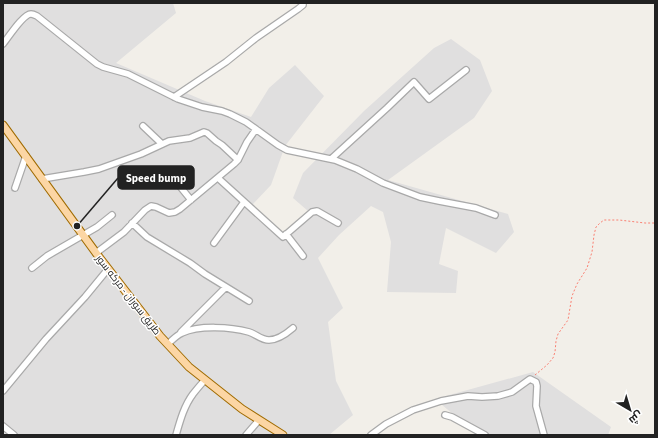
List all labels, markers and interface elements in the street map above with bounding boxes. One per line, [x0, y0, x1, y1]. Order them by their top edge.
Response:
callout: Speed bump [118, 166, 194, 189]
text: Speed bump [126, 171, 186, 186]
street label: طريق سوران - مركه سور [92, 251, 164, 338]
north arrow [610, 390, 650, 430]
text: ش [626, 407, 646, 428]

